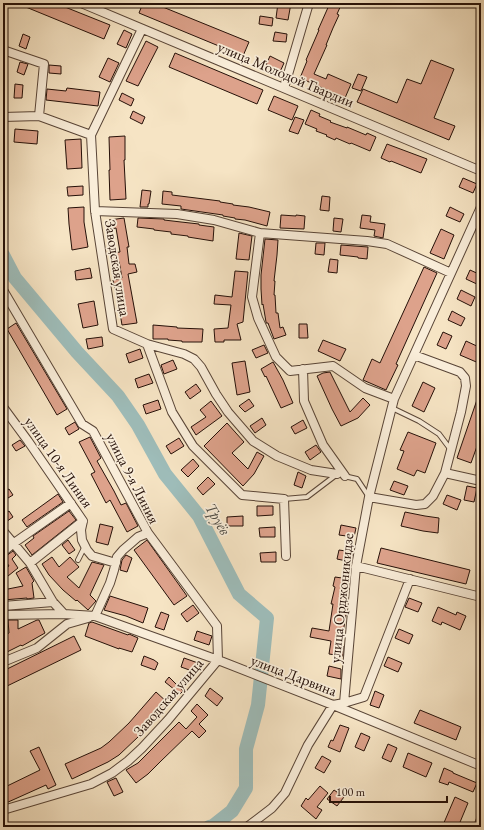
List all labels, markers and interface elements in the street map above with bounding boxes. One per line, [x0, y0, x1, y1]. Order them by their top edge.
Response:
street label: улица Молодой Гвардии [215, 37, 357, 111]
street label: Заводская улица [101, 218, 135, 318]
street label: улица 10-я Линия [20, 413, 98, 512]
street label: улица 9-я Линия [102, 429, 164, 527]
water label: Труёв [200, 499, 236, 539]
street label: улица Орджоникидзе [325, 532, 357, 664]
street label: улица Дарвина [248, 650, 340, 700]
street label: Заводская улица [129, 654, 207, 740]
scale bar [330, 778, 447, 804]
text: 100 m [336, 784, 366, 800]

